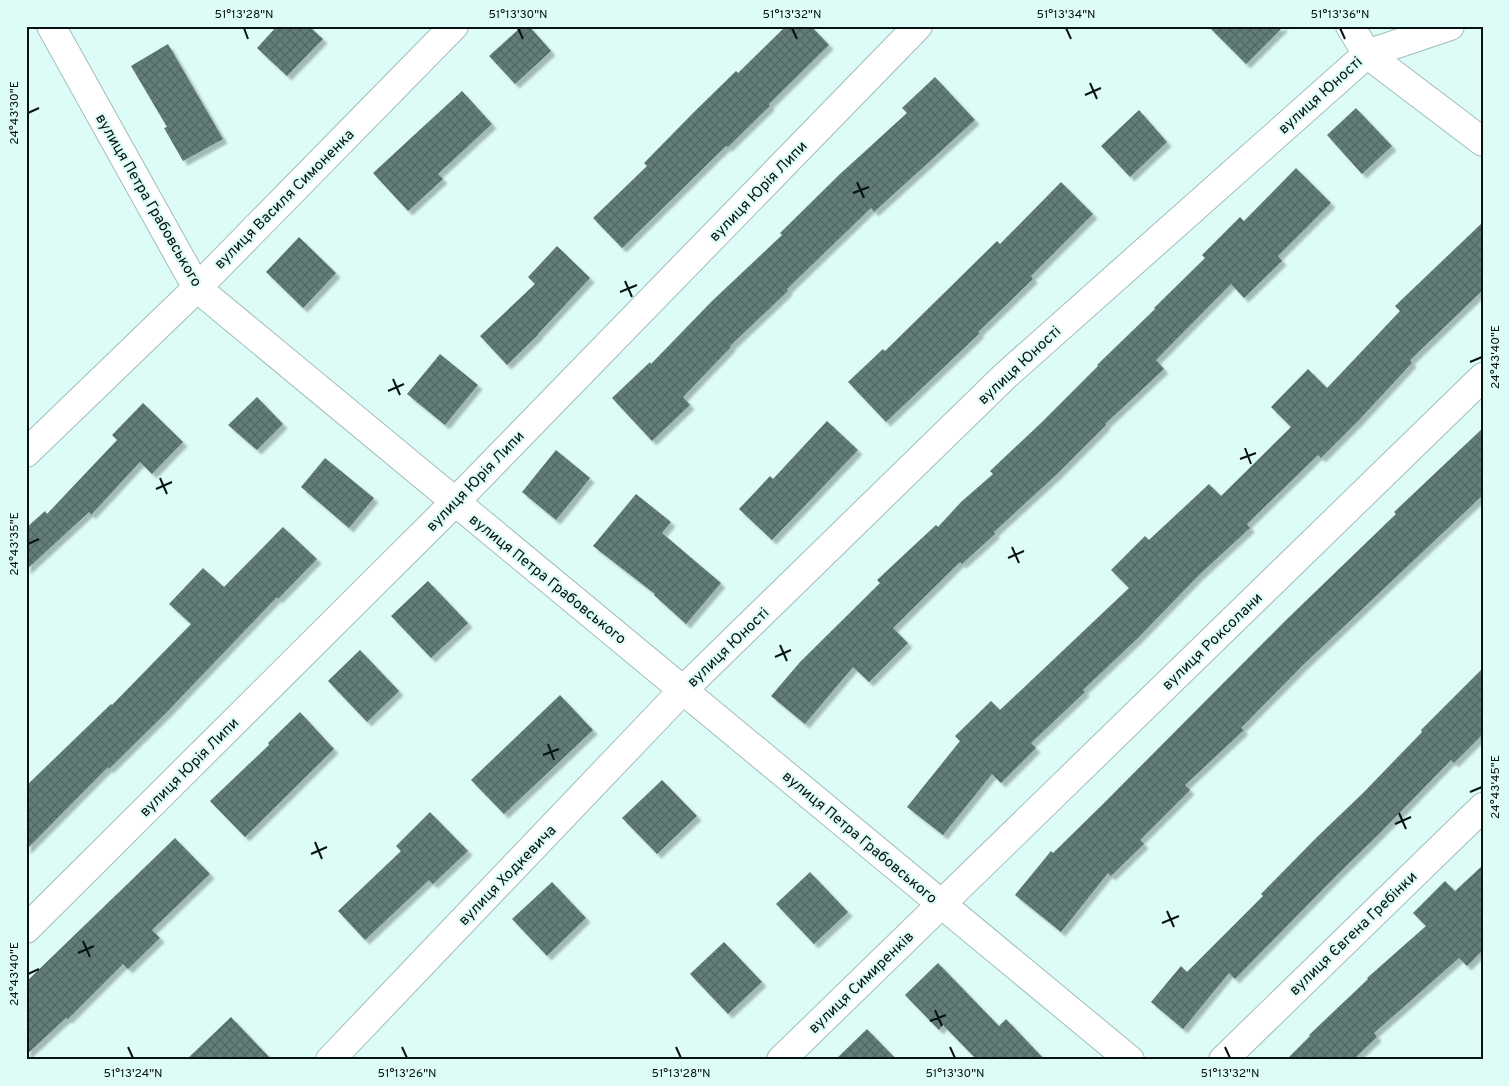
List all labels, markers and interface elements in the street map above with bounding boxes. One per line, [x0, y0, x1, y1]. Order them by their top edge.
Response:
text: 51°13'28"N [214, 7, 274, 23]
text: 51°13'30"N [488, 7, 548, 23]
text: 51°13'32"N [763, 7, 821, 23]
text: 51°13'34"N [1036, 7, 1096, 23]
text: 51°13'36"N [1311, 7, 1369, 23]
street label: вулиця Юності [1275, 53, 1367, 139]
text: 24°43'30"E [7, 81, 23, 145]
street label: вулиця Петра Грабовського [90, 111, 205, 291]
street label: вулиця Василя Симоненка [211, 126, 359, 274]
street label: вулиця Юрія Липи [706, 138, 812, 247]
street label: вулиця Юності [975, 323, 1066, 409]
text: 24°43'40"E [1488, 325, 1504, 389]
street label: вулиця Юрія Липи [423, 428, 529, 537]
street label: вулиця Петра Грабовського [465, 511, 630, 649]
text: 24°43'35"E [7, 512, 23, 576]
street label: вулиця Роксолани [1159, 589, 1267, 695]
street label: вулиця Юності [684, 604, 774, 692]
street label: вулиця Юрія Липи [136, 714, 244, 822]
text: 24°43'45"E [1488, 755, 1504, 819]
street label: вулиця Петра Грабовського [778, 768, 941, 909]
street label: вулиця Ходкевича [455, 822, 561, 930]
street label: вулиця Євгена Гребінки [1286, 868, 1422, 1000]
street label: вулиця Симиренків [805, 928, 919, 1038]
text: 24°43'40"E [7, 942, 23, 1006]
text: 51°13'24"N [103, 1066, 163, 1082]
text: 51°13'26"N [378, 1066, 436, 1082]
text: 51°13'28"N [651, 1066, 711, 1082]
text: 51°13'30"N [925, 1066, 985, 1082]
text: 51°13'32"N [1201, 1066, 1259, 1082]

